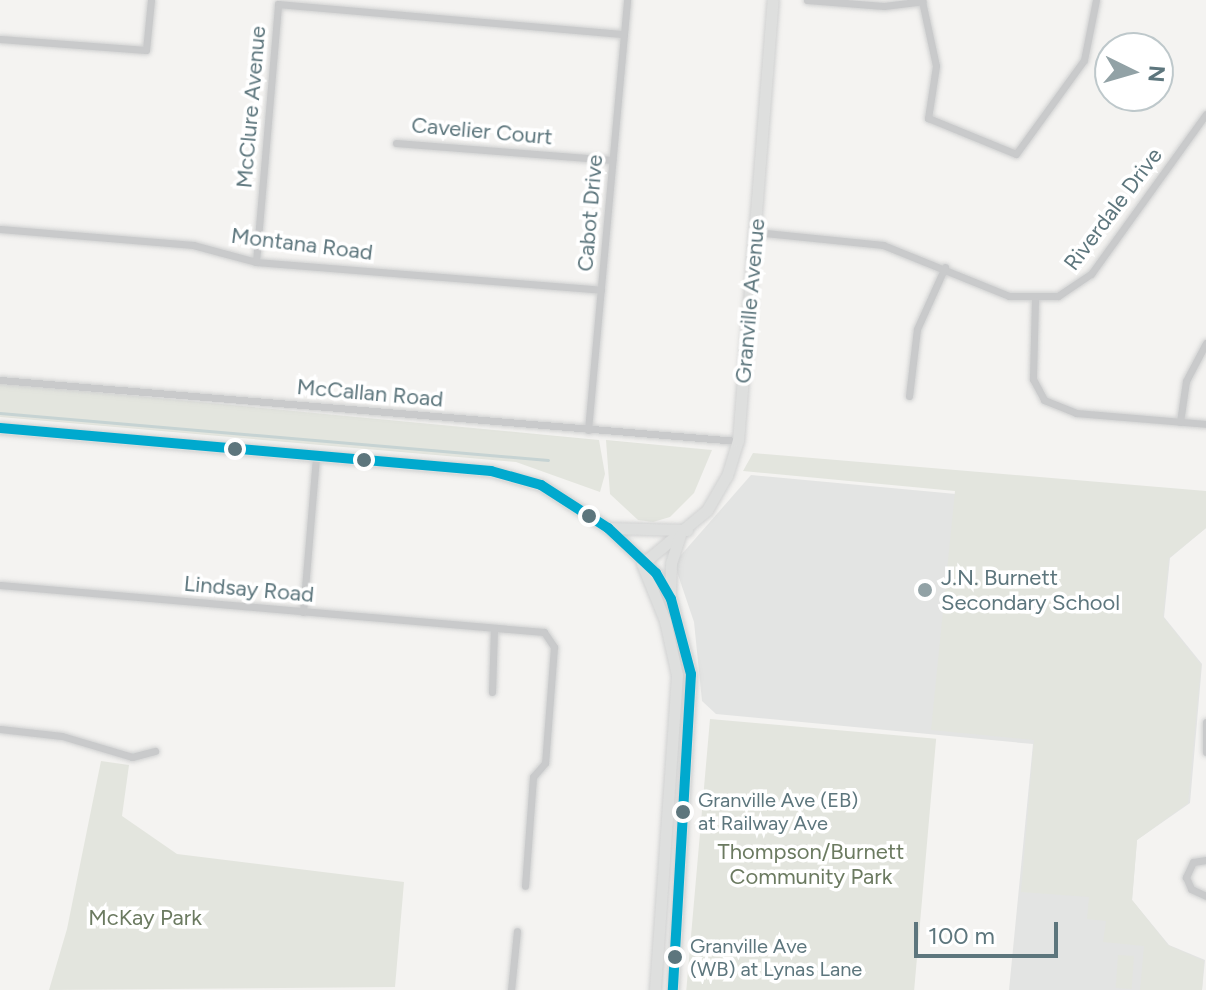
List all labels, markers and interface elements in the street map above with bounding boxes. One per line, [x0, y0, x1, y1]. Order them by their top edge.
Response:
street label: McClure Avenue [231, 25, 271, 189]
north arrow [1094, 32, 1174, 112]
text: N [1142, 64, 1171, 84]
street label: Cavelier Court [410, 112, 554, 150]
street label: Riverdale Drive [1058, 142, 1168, 276]
street label: Cabot Drive [572, 153, 608, 273]
street label: Granville Avenue [730, 217, 770, 385]
street label: Montana Road [230, 222, 374, 266]
street label: McCallan Road [296, 373, 444, 413]
unlabelled marker [227, 441, 243, 457]
unlabelled marker [356, 452, 372, 468]
unlabelled marker [581, 508, 597, 524]
place label: J.N. Burnett Secondary School [941, 564, 1120, 616]
street label: Lindsay Road [183, 570, 315, 608]
marker: J.N. Burnett Secondary School [916, 581, 934, 599]
place label: Granville Ave (EB) at Railway Ave [698, 788, 858, 835]
marker: Granville Ave (EB) at Railway Ave [675, 804, 691, 820]
park label: Thompson/Burnett Community Park [718, 838, 904, 890]
park label: McKay Park [88, 905, 202, 931]
scale bar [918, 906, 1062, 956]
text: 100 m [928, 921, 995, 950]
place label: Granville Ave (WB) at Lynas Lane [690, 934, 862, 981]
marker: Granville Ave (WB) at Lynas Lane [667, 949, 683, 965]

